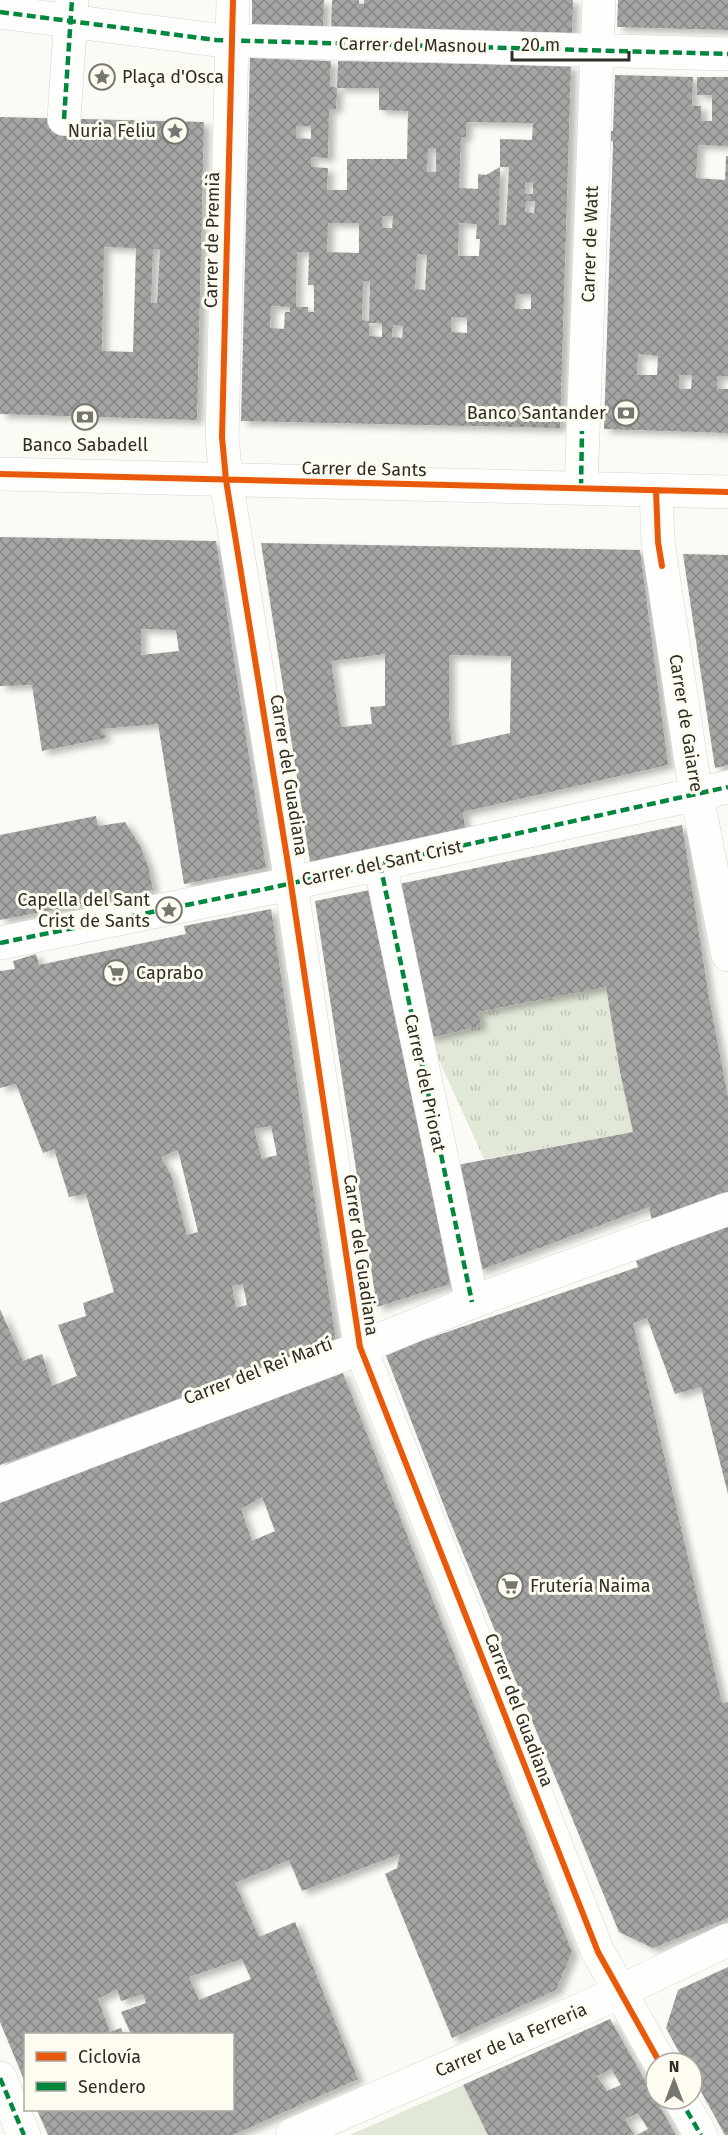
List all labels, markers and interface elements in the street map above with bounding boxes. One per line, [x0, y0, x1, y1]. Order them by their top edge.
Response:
scale bar [512, 24, 629, 62]
street label: Carrer del Masnou [338, 33, 488, 57]
text: 20 m [521, 34, 560, 56]
place icon: Plaça d'Osca [87, 62, 117, 92]
place label: Plaça d'Osca [122, 66, 224, 88]
place icon: Nuria Feliu [160, 116, 190, 146]
place label: Nuria Feliu [68, 120, 156, 142]
street label: Carrer de Premià [200, 172, 224, 308]
street label: Carrer de Watt [577, 185, 603, 303]
bank icon: Banco Santander [611, 398, 641, 428]
bank icon: Banco Sabadell [70, 402, 100, 432]
place label: Banco Santander [467, 402, 606, 424]
place label: Banco Sabadell [22, 434, 148, 456]
street label: Carrer de Sants [301, 457, 427, 481]
street label: Carrer de Gaiarre [664, 653, 708, 793]
street label: Carrer del Guadiana [265, 693, 313, 857]
street label: Carrer del Sant Crist [300, 835, 465, 891]
place label: Capella del Sant Crist de Sants [18, 889, 150, 932]
place icon: Capella del Sant Crist de Sants [154, 895, 184, 925]
supermarket icon: Caprabo [101, 958, 131, 988]
place label: Caprabo [136, 962, 204, 984]
street label: Carrer del Priorat [400, 1012, 450, 1154]
street label: Carrer del Guadiana [339, 1173, 383, 1337]
street label: Carrer del Rei Martí [180, 1332, 336, 1410]
supermarket icon: Frutería Naima [495, 1571, 525, 1601]
place label: Frutería Naima [530, 1575, 651, 1597]
street label: Carrer del Guadiana [480, 1630, 558, 1790]
street label: Carrer de la Ferreria [432, 1998, 590, 2082]
legend [24, 2033, 234, 2111]
text: Ciclovía [78, 2046, 141, 2068]
north arrow [644, 2051, 704, 2111]
text: N [669, 2057, 679, 2076]
text: Sendero [78, 2076, 146, 2098]

